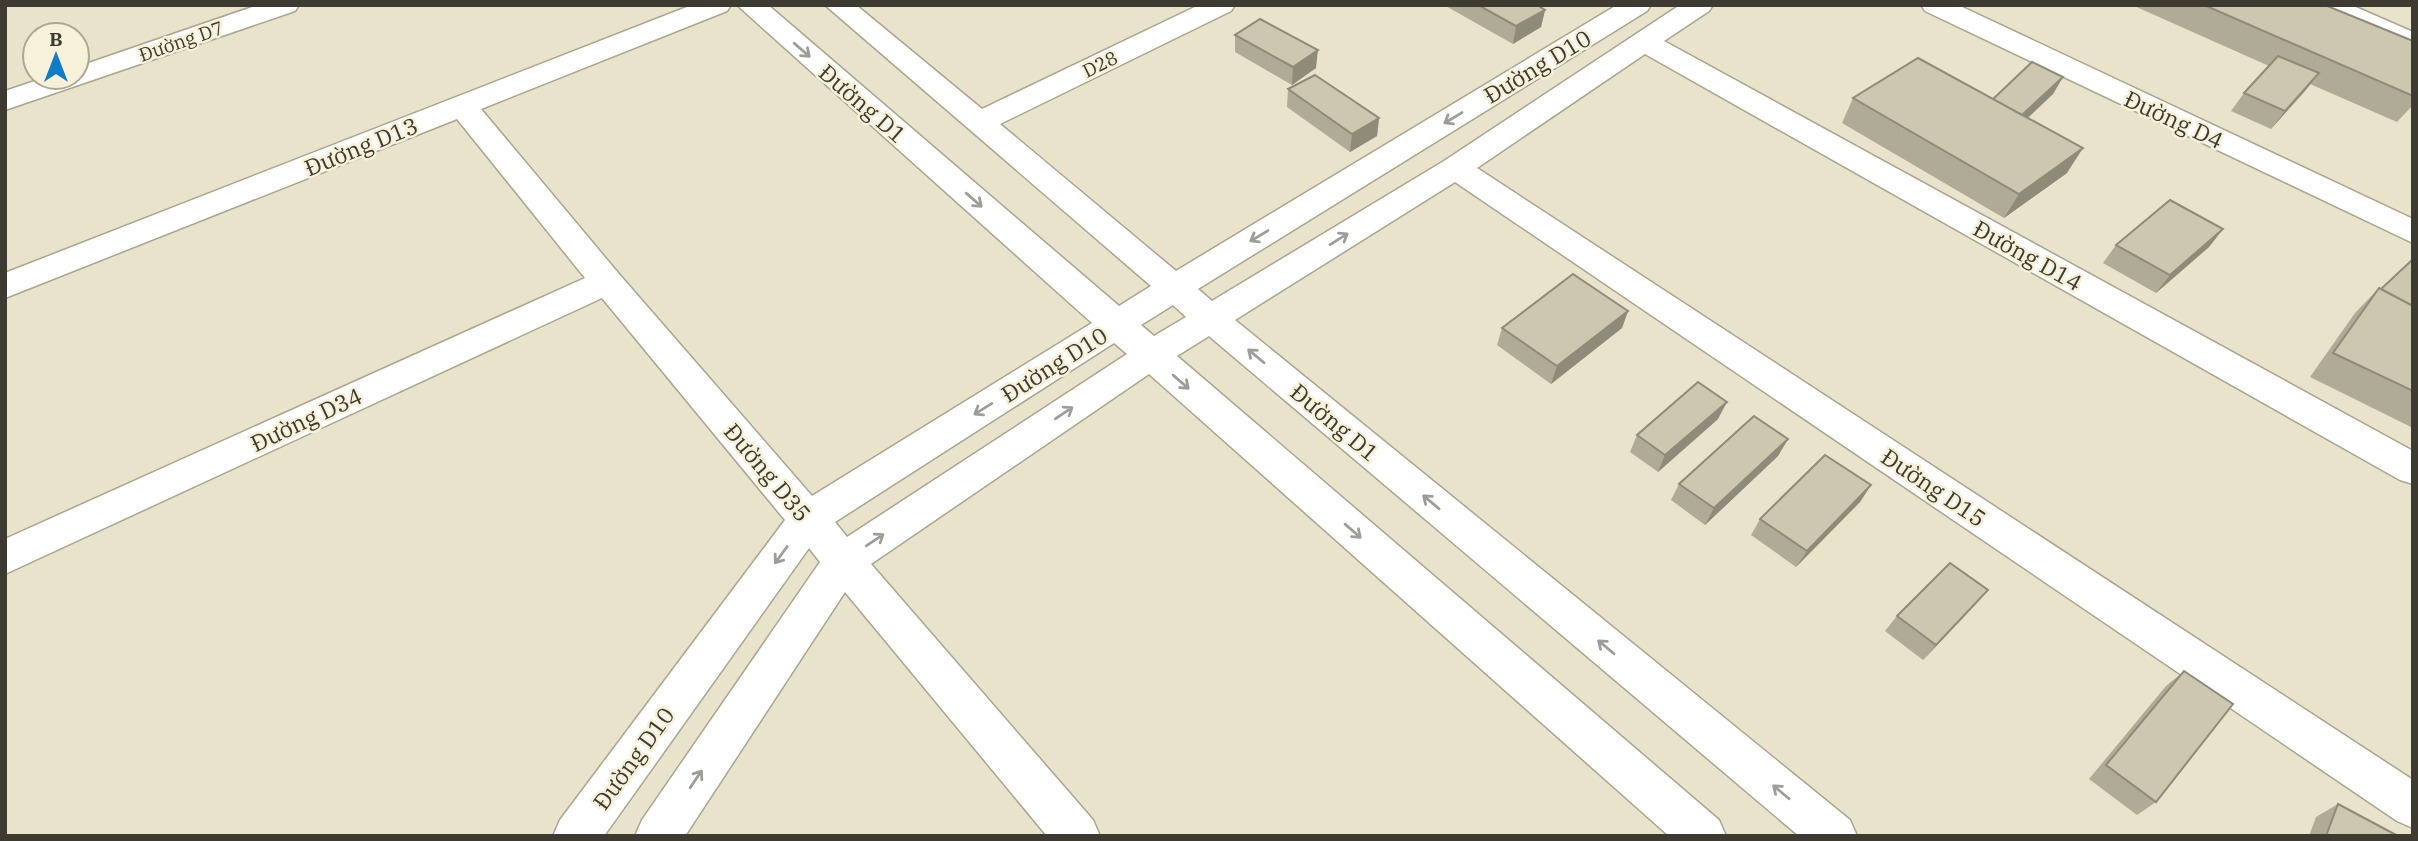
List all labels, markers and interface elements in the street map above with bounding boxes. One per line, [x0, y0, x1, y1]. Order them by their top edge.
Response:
street label: Đường D7 [136, 15, 226, 67]
north arrow [21, 21, 91, 91]
street label: Đường D10 [1478, 22, 1596, 110]
text: B [49, 27, 63, 51]
one-way arrow [793, 42, 811, 58]
street label: D28 [1078, 45, 1122, 83]
street label: Đường D1 [813, 57, 913, 149]
street label: Đường D4 [2120, 83, 2228, 155]
street label: Đường D13 [300, 110, 422, 182]
one-way arrow [1444, 111, 1464, 125]
one-way arrow [964, 192, 982, 208]
street label: Đường D14 [1968, 213, 2088, 297]
one-way arrow [1250, 229, 1269, 244]
one-way arrow [1328, 232, 1348, 246]
street label: Đường D10 [995, 320, 1113, 408]
one-way arrow [1247, 349, 1265, 364]
one-way arrow [1172, 374, 1190, 390]
street label: Đường D1 [1285, 376, 1385, 468]
street label: Đường D34 [245, 380, 367, 458]
one-way arrow [973, 402, 993, 416]
one-way arrow [1054, 406, 1073, 421]
street label: Đường D35 [718, 416, 818, 528]
street label: Đường D15 [1876, 441, 1992, 533]
one-way arrow [1422, 494, 1440, 510]
one-way arrow [1344, 523, 1362, 539]
one-way arrow [864, 533, 884, 547]
one-way arrow [774, 545, 788, 564]
one-way arrow [1597, 639, 1615, 655]
street label: Đường D10 [586, 701, 680, 815]
one-way arrow [689, 770, 703, 789]
one-way arrow [1773, 784, 1791, 800]

